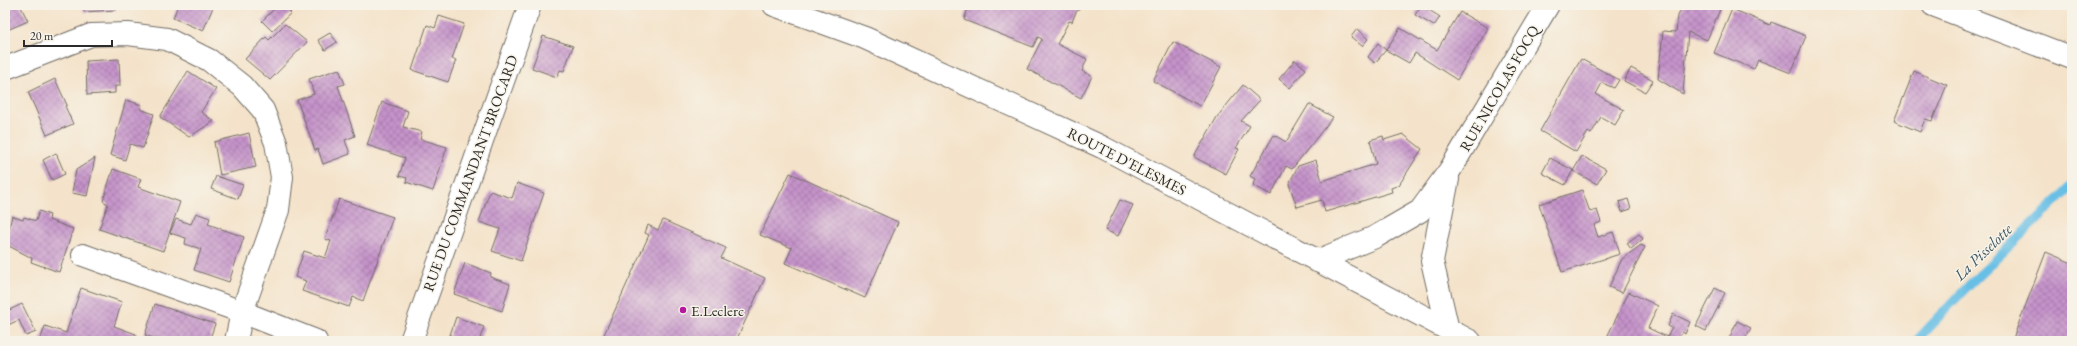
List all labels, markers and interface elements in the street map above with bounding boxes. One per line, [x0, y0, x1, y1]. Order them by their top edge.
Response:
street label: RUE NICOLAS FOCQ [1455, 19, 1544, 155]
scale bar [24, 22, 112, 48]
text: 20 m [30, 28, 54, 44]
street label: RUE DU COMMANDANT BROCARD [418, 52, 522, 294]
street label: ROUTE D'ELESMES [1064, 123, 1190, 199]
water label: La Pisselotte [1949, 219, 2017, 286]
place label: E.Leclerc [691, 301, 744, 320]
marker: E.Leclerc [678, 305, 688, 315]

